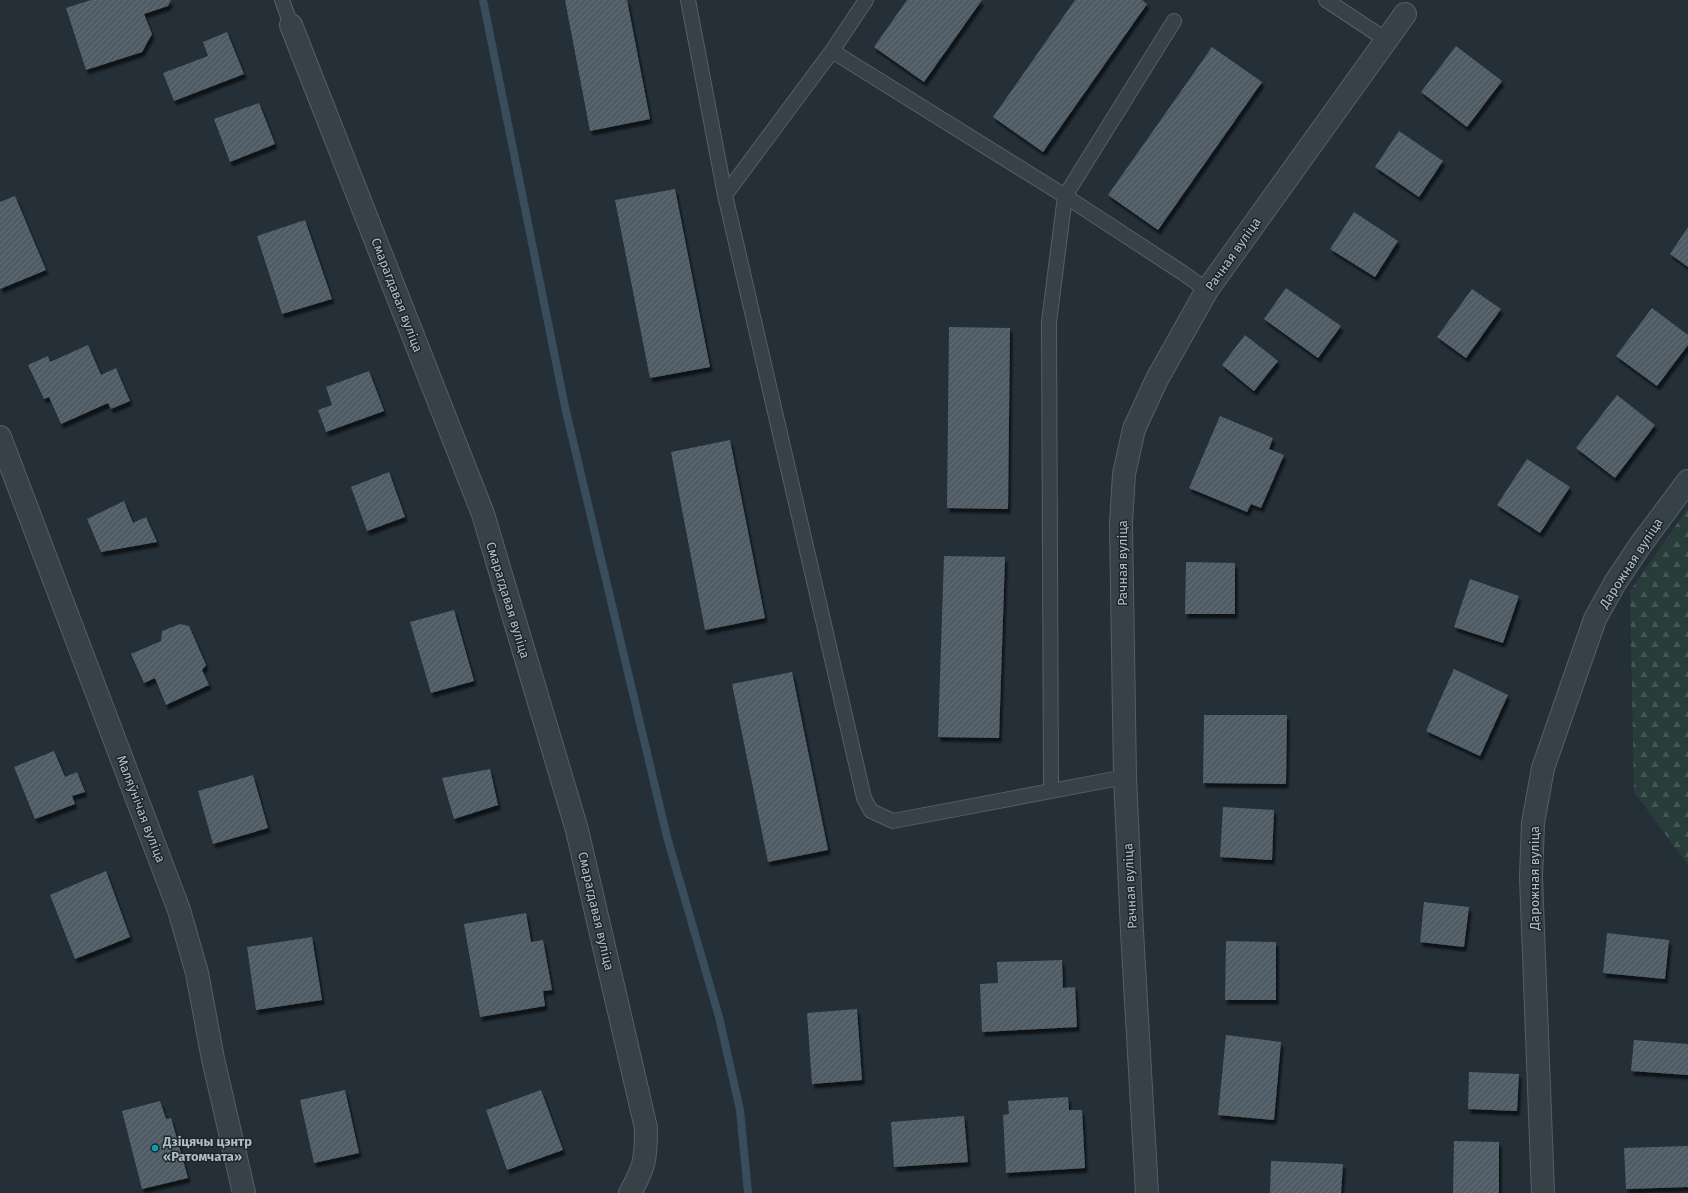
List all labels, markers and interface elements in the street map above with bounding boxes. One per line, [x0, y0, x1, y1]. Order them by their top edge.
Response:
street label: Рачная вуліца [1202, 215, 1264, 293]
street label: Смарагдавая вуліца [368, 236, 426, 354]
street label: Дарожная вуліца [1596, 515, 1666, 612]
street label: Рачная вуліца [1115, 520, 1130, 606]
street label: Смарагдавая вуліца [483, 540, 533, 660]
street label: Маляўнічая вуліца [114, 753, 168, 865]
street label: Дарожная вуліца [1527, 826, 1542, 931]
street label: Рачная вуліца [1120, 843, 1140, 929]
street label: Смарагдавая вуліца [575, 850, 617, 972]
place label: Дзіцячы цэнтр «Ратомчата» [162, 1134, 252, 1164]
marker: Дзіцячы цэнтр «Ратомчата» [150, 1143, 160, 1153]

